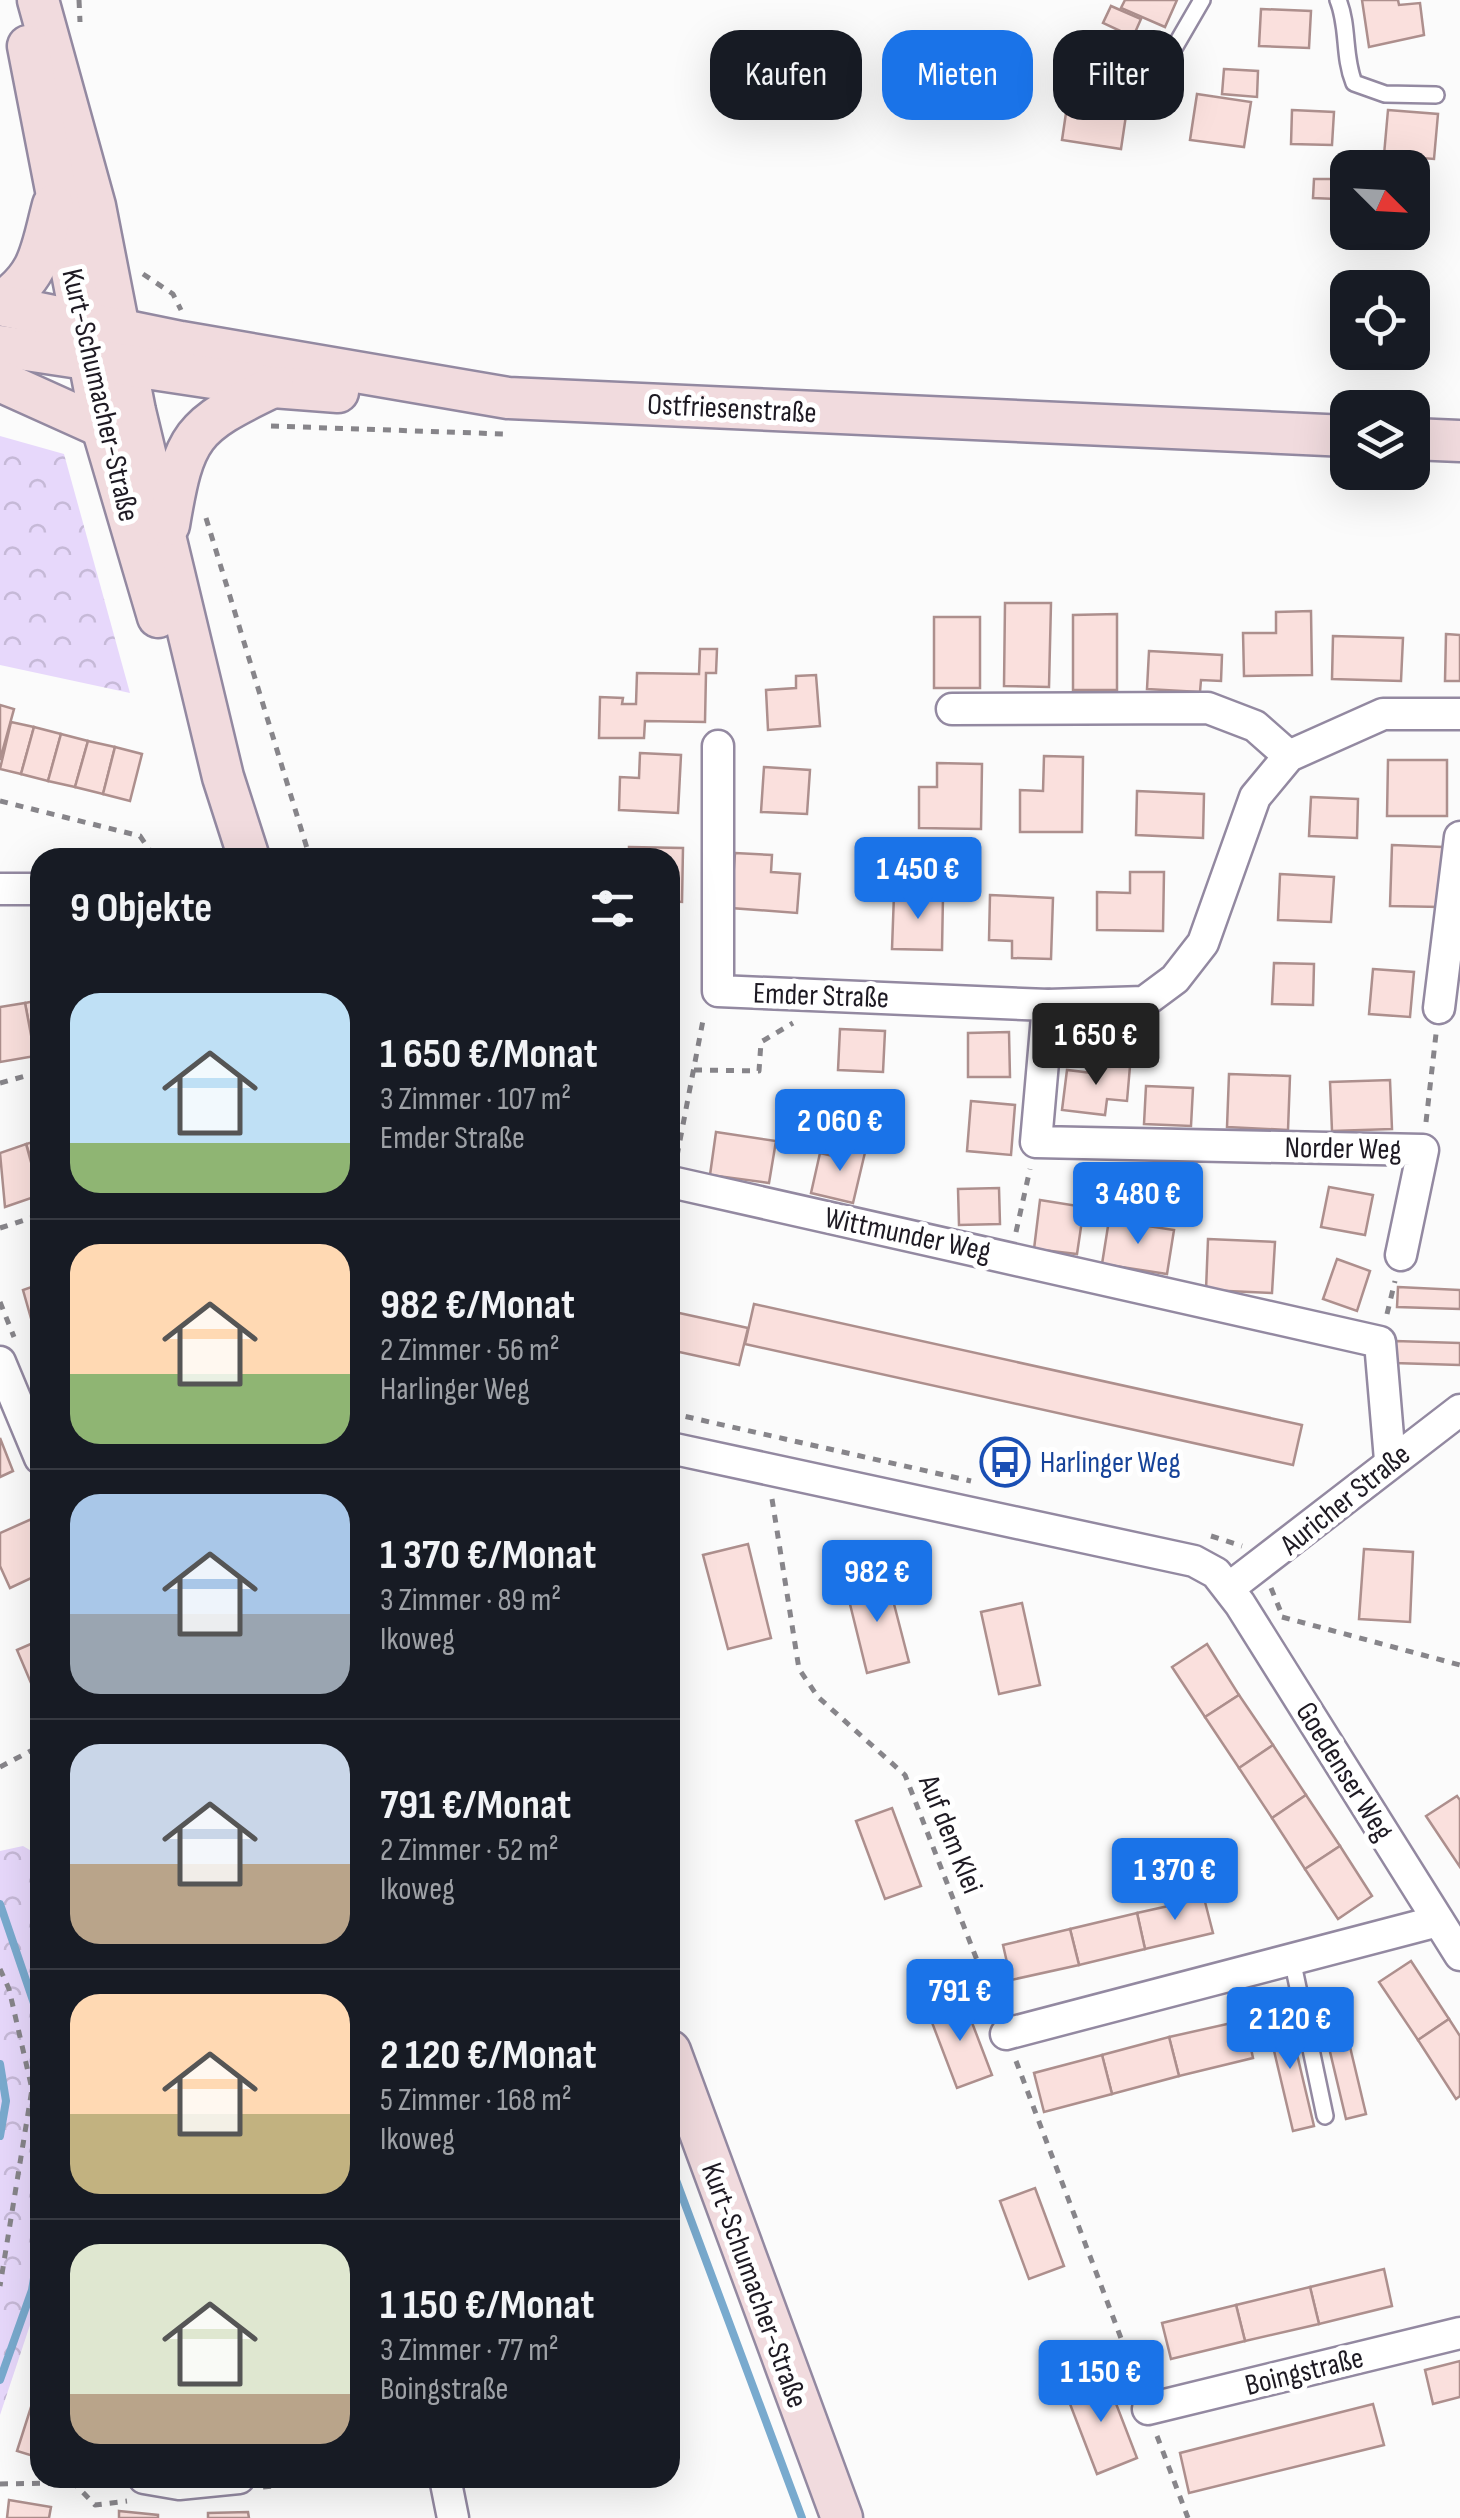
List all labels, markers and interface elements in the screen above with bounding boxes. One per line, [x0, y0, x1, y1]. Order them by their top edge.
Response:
chip: Kaufen [710, 30, 862, 120]
chip: Mieten [882, 30, 1033, 120]
chip: Filter [1053, 30, 1184, 120]
north arrow [1330, 150, 1430, 250]
map controls [1330, 150, 1430, 490]
street label: Kurt-Schumacher-Straße [53, 265, 147, 525]
button: locate [1330, 270, 1430, 370]
street label: Ostfriesenstraße [646, 387, 818, 431]
button: layers [1330, 390, 1430, 490]
pin: 1 450 € [826, 837, 1010, 922]
text: 1 450 € [876, 850, 960, 889]
icon: filters [585, 881, 640, 936]
text: 9 Objekte [70, 883, 212, 934]
street label: Emder Straße [752, 976, 890, 1016]
pin: 1 650 € [1004, 1003, 1188, 1088]
text: 1 650 € [1054, 1016, 1138, 1055]
text: 1 650 €/Monat [380, 1029, 598, 1080]
icon: home [150, 1033, 270, 1153]
text: 3 Zimmer · 107 m² [380, 1080, 571, 1119]
pin: 2 060 € [748, 1089, 932, 1174]
text: 2 060 € [797, 1102, 883, 1141]
text: Emder Straße [380, 1119, 525, 1158]
street label: Norder Weg [1284, 1130, 1402, 1168]
pin: 3 480 € [1046, 1162, 1230, 1247]
text: 3 480 € [1095, 1175, 1181, 1214]
street label: Wittmunder Weg [821, 1200, 994, 1270]
text: 982 €/Monat [380, 1280, 575, 1331]
icon: home [150, 1284, 270, 1404]
text: 2 Zimmer · 56 m² [380, 1331, 560, 1370]
text: Harlinger Weg [380, 1370, 530, 1409]
bus stop icon: Harlinger Weg [979, 1436, 1031, 1488]
street label: Auricher Straße [1273, 1437, 1418, 1564]
place label: Harlinger Weg [1040, 1445, 1180, 1481]
text: 1 370 €/Monat [380, 1530, 596, 1581]
icon: home [150, 1534, 270, 1654]
pin: 982 € [807, 1540, 947, 1625]
text: 982 € [844, 1553, 910, 1592]
text: 3 Zimmer · 89 m² [380, 1581, 561, 1620]
text: Ikoweg [380, 1620, 455, 1659]
street label: Goedenser Weg [1287, 1696, 1401, 1847]
street label: Auf dem Klei [910, 1769, 990, 1899]
text: 791 €/Monat [380, 1780, 571, 1831]
icon: home [150, 1784, 270, 1904]
text: 2 Zimmer · 52 m² [380, 1831, 559, 1870]
pin: 1 370 € [1083, 1838, 1267, 1923]
text: 1 370 € [1134, 1851, 1216, 1890]
text: Ikoweg [380, 1870, 455, 1909]
pin: 791 € [890, 1959, 1030, 2044]
text: 791 € [928, 1972, 992, 2011]
pin: 2 120 € [1198, 1987, 1382, 2072]
text: 2 120 € [1249, 2000, 1331, 2039]
text: 2 120 €/Monat [380, 2030, 597, 2081]
icon: home [150, 2034, 270, 2154]
text: 5 Zimmer · 168 m² [380, 2081, 572, 2120]
text: Ikoweg [380, 2120, 455, 2159]
street label: Kurt-Schumacher-Straße [693, 2158, 815, 2413]
text: 1 150 €/Monat [380, 2280, 594, 2331]
icon: home [150, 2284, 270, 2404]
text: 3 Zimmer · 77 m² [380, 2331, 559, 2370]
pin: 1 150 € [1009, 2340, 1193, 2425]
street label: Boingstraße [1241, 2340, 1367, 2404]
text: 1 150 € [1061, 2353, 1141, 2392]
text: Boingstraße [380, 2370, 508, 2409]

